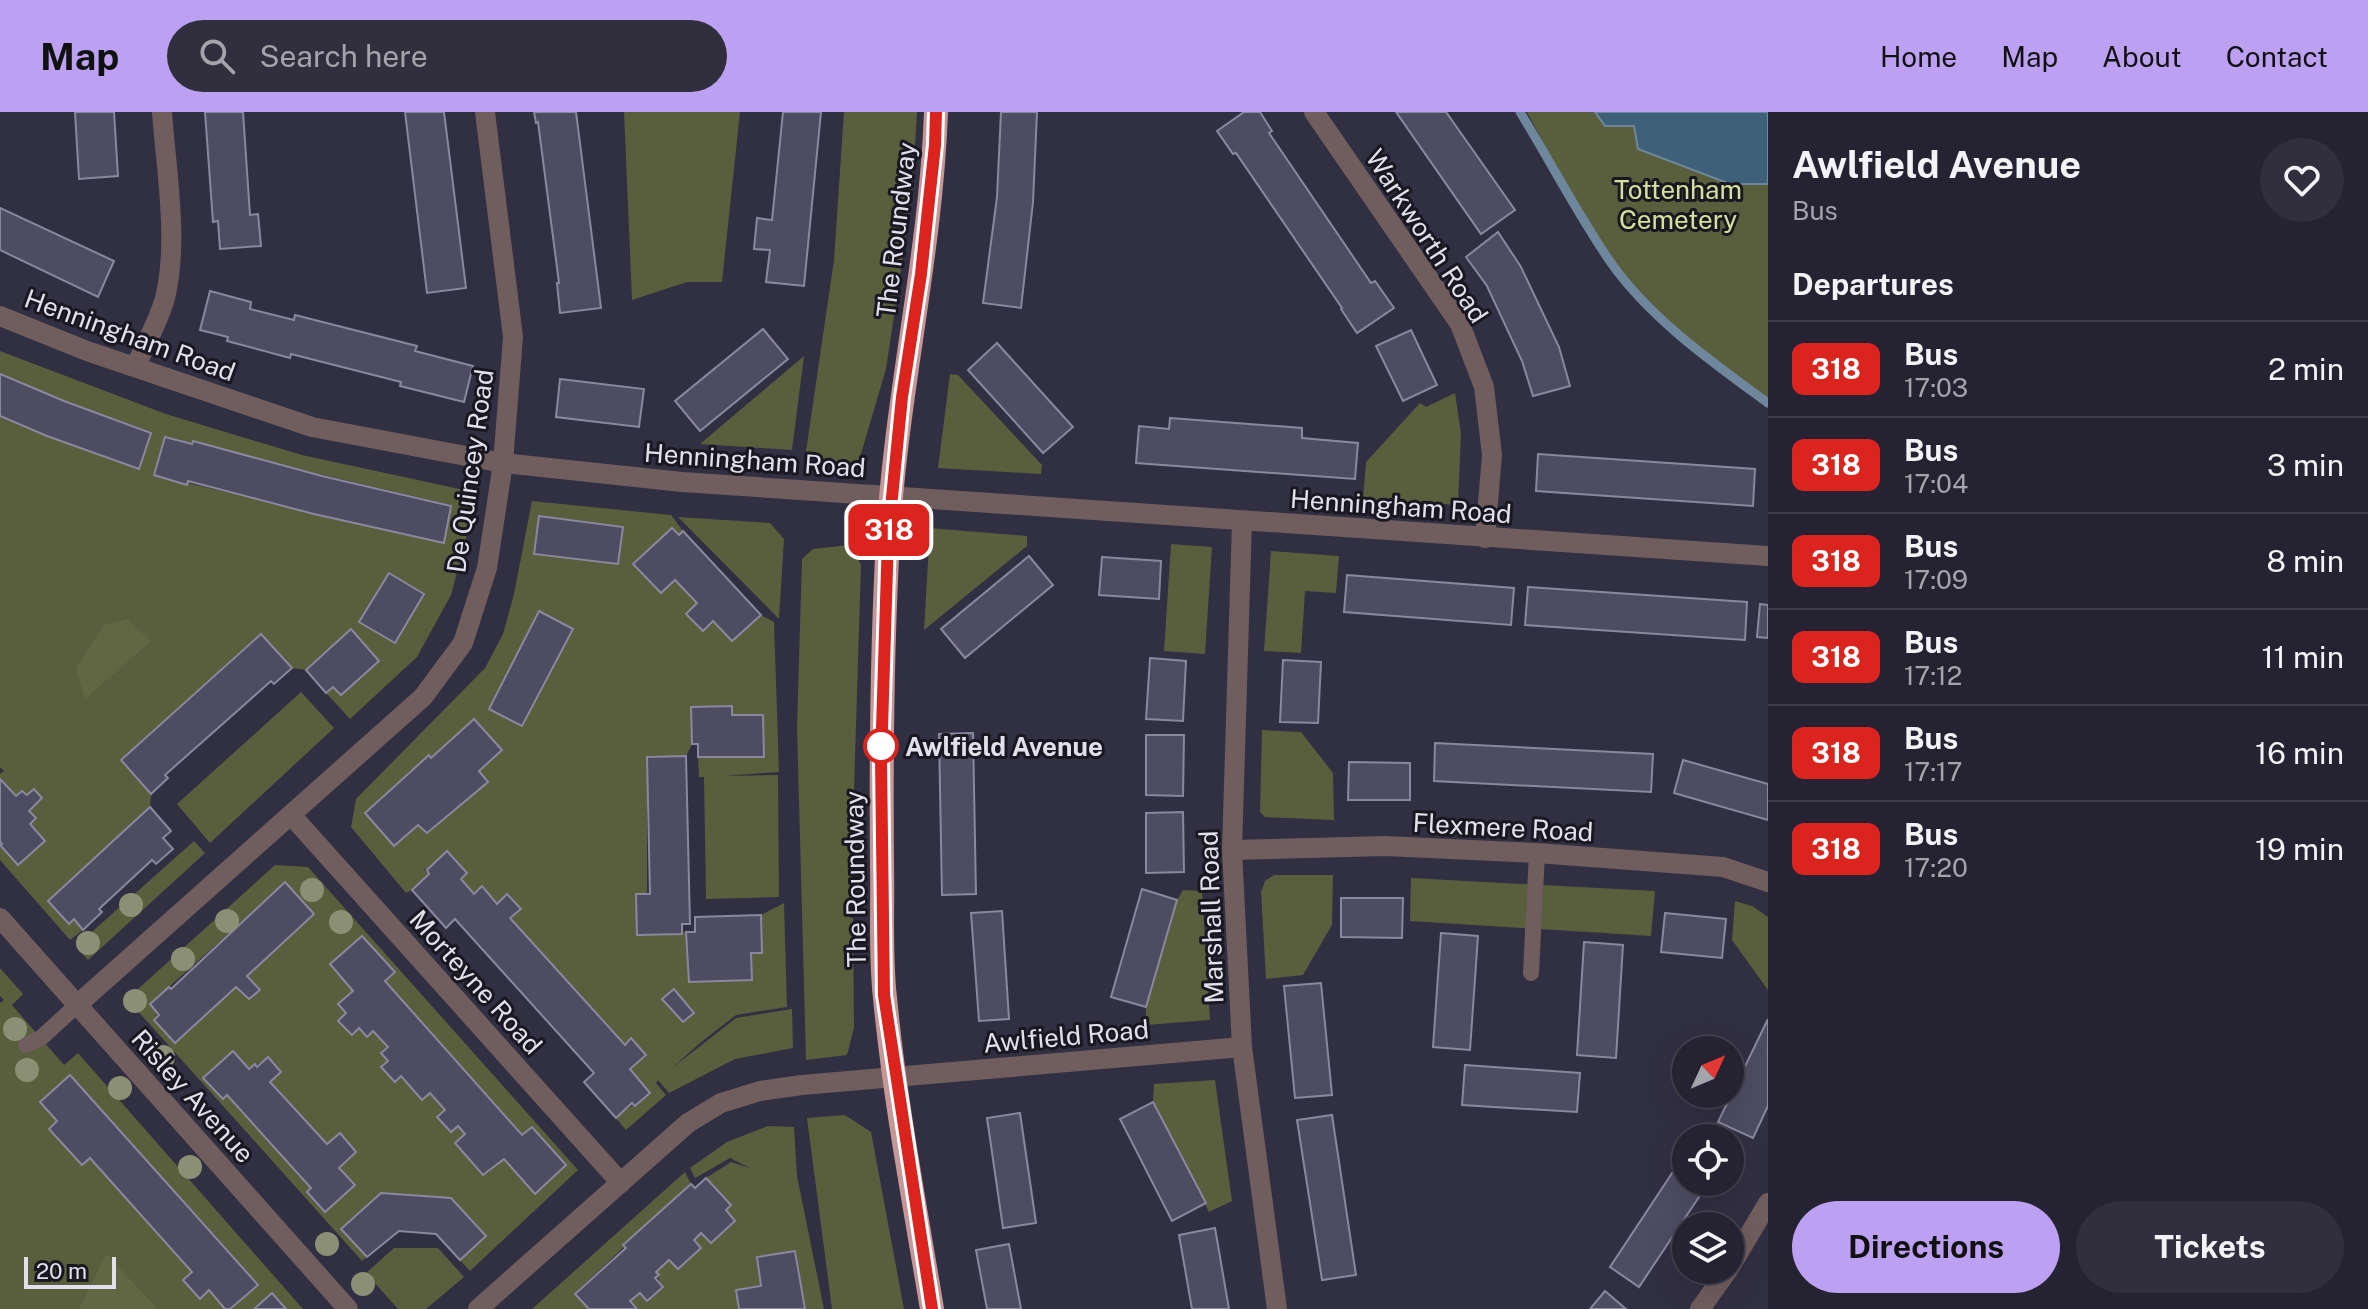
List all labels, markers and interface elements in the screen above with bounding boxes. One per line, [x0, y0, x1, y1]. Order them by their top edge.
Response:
search box [167, 20, 727, 92]
text: Map [40, 34, 119, 79]
icon: search [195, 34, 239, 78]
text: Search here [259, 38, 428, 74]
text: Home [1880, 40, 1957, 73]
text: Map [2001, 40, 2058, 73]
text: About [2102, 40, 2182, 73]
text: Contact [2226, 40, 2328, 73]
button: heart [2260, 138, 2344, 222]
street label: The Roundway [870, 140, 922, 320]
text: Awlfield Avenue [1792, 142, 2081, 187]
street label: Warkworth Road [1359, 143, 1495, 329]
park label: Tottenham Cemetery [1614, 174, 1742, 235]
text: Bus [1792, 195, 1838, 226]
text: Departures [1792, 266, 1954, 302]
street label: Henningham Road [20, 282, 240, 388]
text: Bus [1904, 336, 1958, 372]
text: 2 min [2268, 351, 2344, 387]
text: 318 [1811, 352, 1861, 385]
street label: De Quincey Road [440, 367, 500, 575]
text: 17:03 [1904, 372, 1968, 403]
text: Bus [1904, 432, 1958, 468]
street label: Henningham Road [643, 437, 867, 483]
text: 3 min [2267, 447, 2344, 483]
text: 318 [1811, 448, 1861, 481]
text: 17:04 [1904, 468, 1968, 499]
street label: Henningham Road [1289, 483, 1513, 529]
line badge: 318 [843, 504, 935, 556]
text: 318 [864, 513, 914, 546]
text: Bus [1904, 528, 1958, 564]
text: 8 min [2266, 543, 2344, 579]
text: 318 [1811, 544, 1861, 577]
text: 17:09 [1904, 564, 1968, 595]
text: Bus [1904, 624, 1958, 660]
text: 11 min [2261, 639, 2344, 675]
text: 318 [1811, 640, 1861, 673]
text: 17:12 [1904, 660, 1962, 691]
text: Bus [1904, 720, 1958, 756]
marker: Awlfield Avenue [864, 729, 898, 763]
place label: Awlfield Avenue [905, 731, 1103, 762]
text: 16 min [2255, 735, 2344, 771]
text: 318 [1811, 736, 1861, 769]
text: 17:17 [1904, 756, 1962, 787]
street label: The Roundway [838, 790, 872, 968]
street label: Flexmere Road [1412, 807, 1594, 847]
text: Bus [1904, 816, 1958, 852]
street label: Marshall Road [1192, 830, 1230, 1004]
text: 19 min [2255, 831, 2344, 867]
text: 318 [1811, 832, 1861, 865]
text: 17:20 [1904, 852, 1968, 883]
street label: Morteyne Road [403, 904, 549, 1060]
street label: Awlfield Road [982, 1013, 1150, 1059]
street label: Risley Avenue [125, 1023, 261, 1169]
north arrow [1672, 1036, 1744, 1108]
map controls [1672, 1036, 1744, 1284]
button: locate [1672, 1124, 1744, 1196]
button: Directions [1792, 1201, 2060, 1293]
button: Tickets [2076, 1201, 2344, 1293]
button: layers [1672, 1212, 1744, 1284]
scale bar [24, 1253, 116, 1289]
text: 20 m [36, 1258, 87, 1284]

